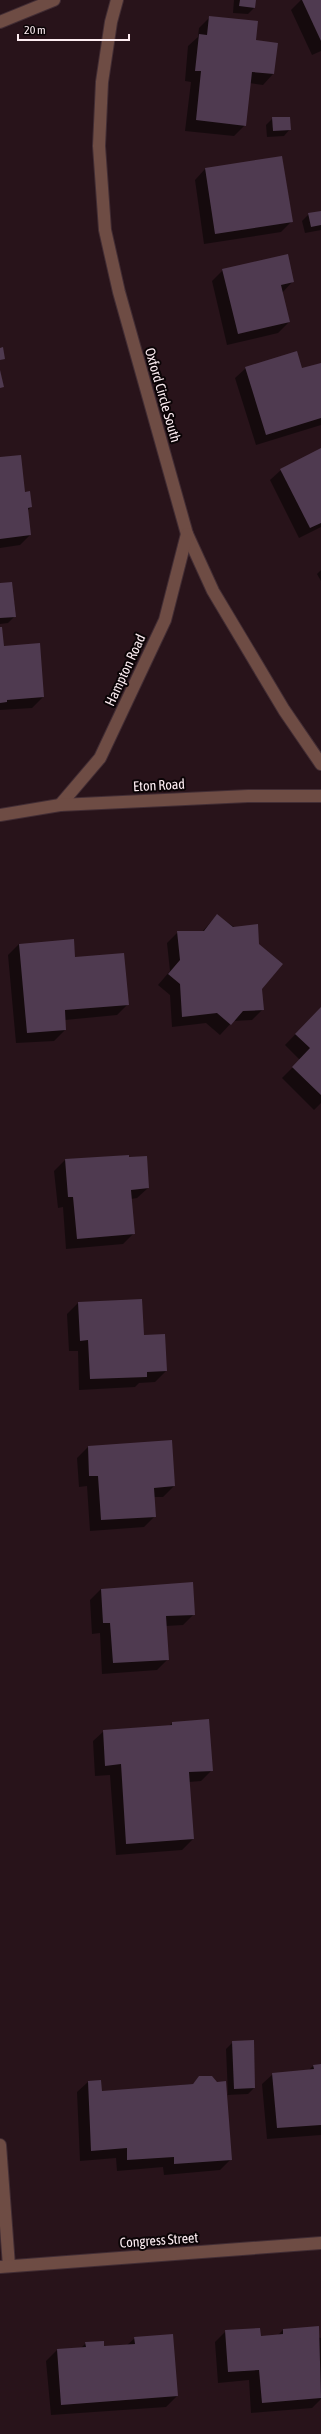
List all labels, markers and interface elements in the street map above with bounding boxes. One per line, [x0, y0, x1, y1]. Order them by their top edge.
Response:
scale bar [18, 16, 129, 42]
text: 20 m [24, 23, 46, 37]
street label: Oxford Circle South [142, 346, 184, 444]
street label: Hampton Road [101, 632, 149, 708]
street label: Eton Road [133, 776, 185, 794]
street label: Congress Street [119, 2229, 199, 2251]

